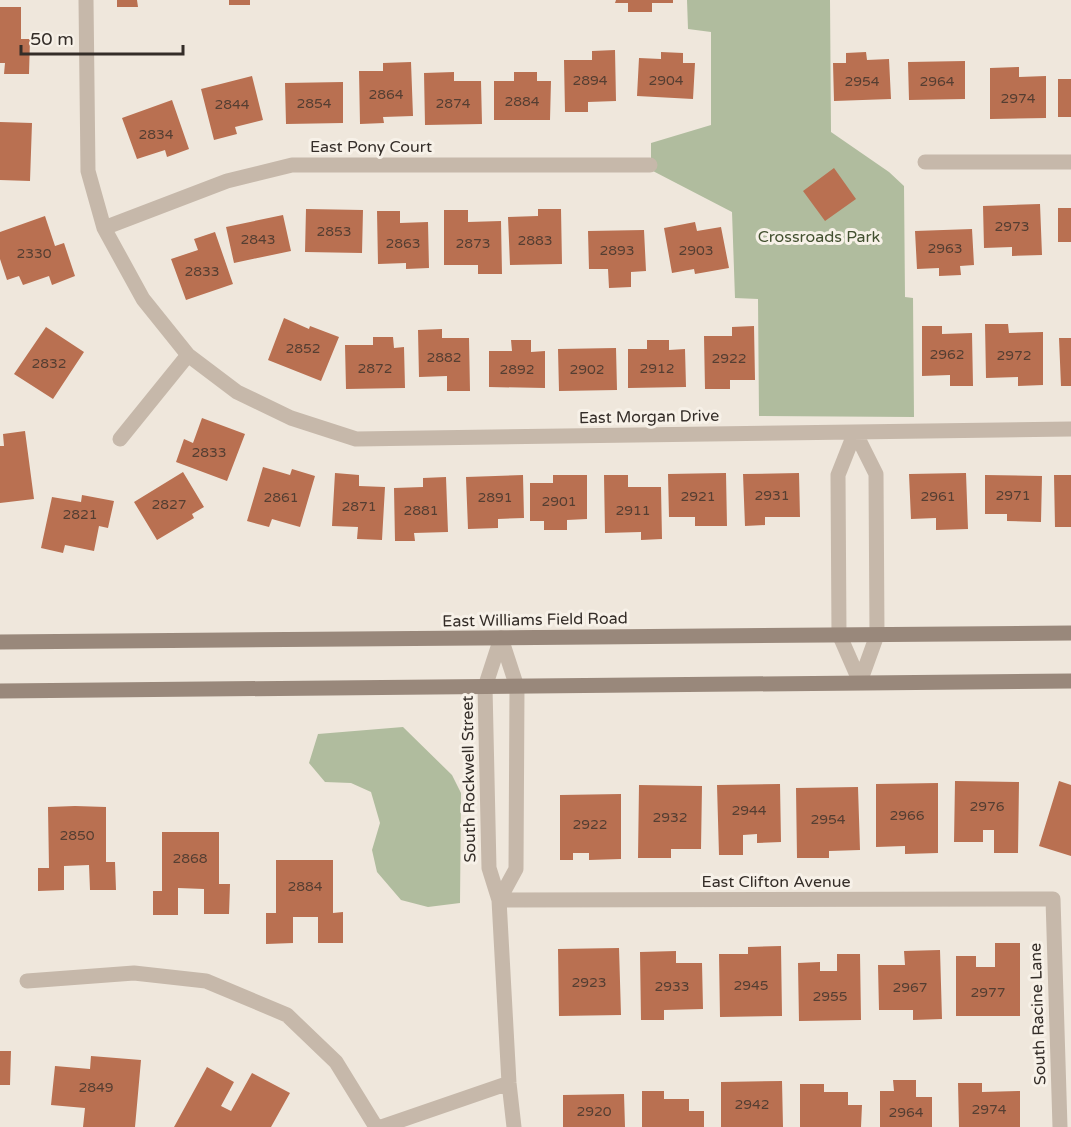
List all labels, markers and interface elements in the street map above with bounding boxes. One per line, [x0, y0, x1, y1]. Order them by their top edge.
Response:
scale bar [21, 18, 183, 56]
text: 50 m [30, 28, 74, 50]
house number: 2894 [572, 72, 608, 89]
house number: 2904 [648, 72, 684, 89]
house number: 2954 [844, 73, 880, 90]
house number: 2964 [919, 73, 955, 90]
house number: 2864 [368, 86, 404, 103]
house number: 2974 [1000, 90, 1036, 107]
house number: 2884 [504, 93, 540, 110]
house number: 2854 [296, 95, 332, 112]
house number: 2874 [435, 95, 471, 112]
house number: 2844 [214, 96, 250, 113]
house number: 2834 [138, 126, 174, 143]
street label: East Pony Court [310, 137, 432, 157]
house number: 2973 [994, 218, 1030, 235]
house number: 2853 [316, 223, 352, 240]
park label: Crossroads Park [758, 227, 881, 247]
house number: 2843 [240, 231, 276, 248]
house number: 2883 [517, 232, 553, 249]
house number: 2863 [385, 235, 421, 252]
house number: 2873 [455, 235, 491, 252]
house number: 2963 [927, 240, 963, 257]
house number: 2893 [599, 242, 635, 259]
house number: 2903 [678, 242, 714, 259]
house number: 2330 [16, 245, 52, 262]
house number: 2833 [184, 263, 220, 280]
house number: 2852 [285, 340, 321, 357]
house number: 2962 [929, 346, 965, 363]
house number: 2972 [996, 347, 1032, 364]
house number: 2882 [426, 349, 462, 366]
house number: 2922 [711, 350, 747, 367]
house number: 2832 [31, 355, 67, 372]
house number: 2872 [357, 360, 393, 377]
house number: 2912 [639, 360, 675, 377]
house number: 2892 [499, 361, 535, 378]
house number: 2902 [569, 361, 605, 378]
street label: East Morgan Drive [579, 406, 719, 428]
house number: 2833 [191, 444, 227, 461]
house number: 2931 [754, 487, 790, 504]
house number: 2971 [995, 487, 1031, 504]
house number: 2921 [680, 488, 716, 505]
house number: 2961 [920, 488, 956, 505]
house number: 2861 [263, 489, 299, 506]
house number: 2891 [477, 489, 513, 506]
house number: 2901 [541, 493, 577, 510]
house number: 2827 [151, 496, 187, 513]
house number: 2871 [341, 498, 377, 515]
house number: 2881 [403, 502, 439, 519]
house number: 2911 [615, 502, 651, 519]
house number: 2821 [62, 506, 98, 523]
street label: East Williams Field Road [442, 608, 628, 632]
street label: South Rockwell Street [458, 695, 480, 863]
house number: 2976 [969, 798, 1005, 815]
house number: 2944 [731, 802, 767, 819]
house number: 2966 [889, 807, 925, 824]
house number: 2932 [652, 809, 688, 826]
house number: 2954 [810, 811, 846, 828]
house number: 2922 [572, 816, 608, 833]
house number: 2850 [59, 827, 95, 844]
house number: 2868 [172, 850, 208, 867]
street label: East Clifton Avenue [702, 872, 850, 892]
house number: 2884 [287, 878, 323, 895]
street label: South Racine Lane [1026, 943, 1050, 1085]
house number: 2923 [571, 974, 607, 991]
house number: 2945 [733, 977, 769, 994]
house number: 2933 [654, 978, 690, 995]
house number: 2967 [892, 979, 928, 996]
house number: 2977 [970, 984, 1006, 1001]
house number: 2955 [812, 988, 848, 1005]
house number: 2849 [78, 1079, 114, 1096]
house number: 2942 [734, 1096, 770, 1113]
house number: 2974 [971, 1101, 1007, 1118]
house number: 2920 [576, 1103, 612, 1120]
house number: 2964 [888, 1104, 924, 1121]

